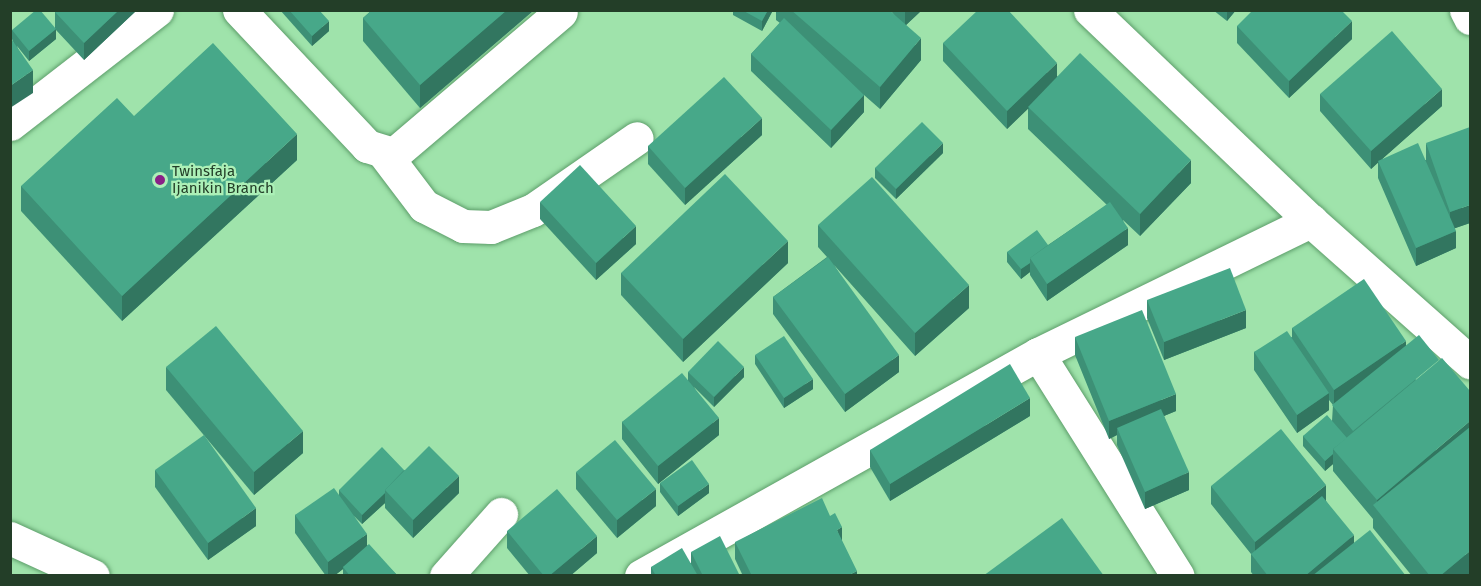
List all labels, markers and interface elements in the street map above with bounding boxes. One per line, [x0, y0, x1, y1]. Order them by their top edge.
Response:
place label: Twinsfaja Ijanikin Branch [172, 162, 274, 197]
marker: Twinsfaja Ijanikin Branch [153, 173, 167, 187]

